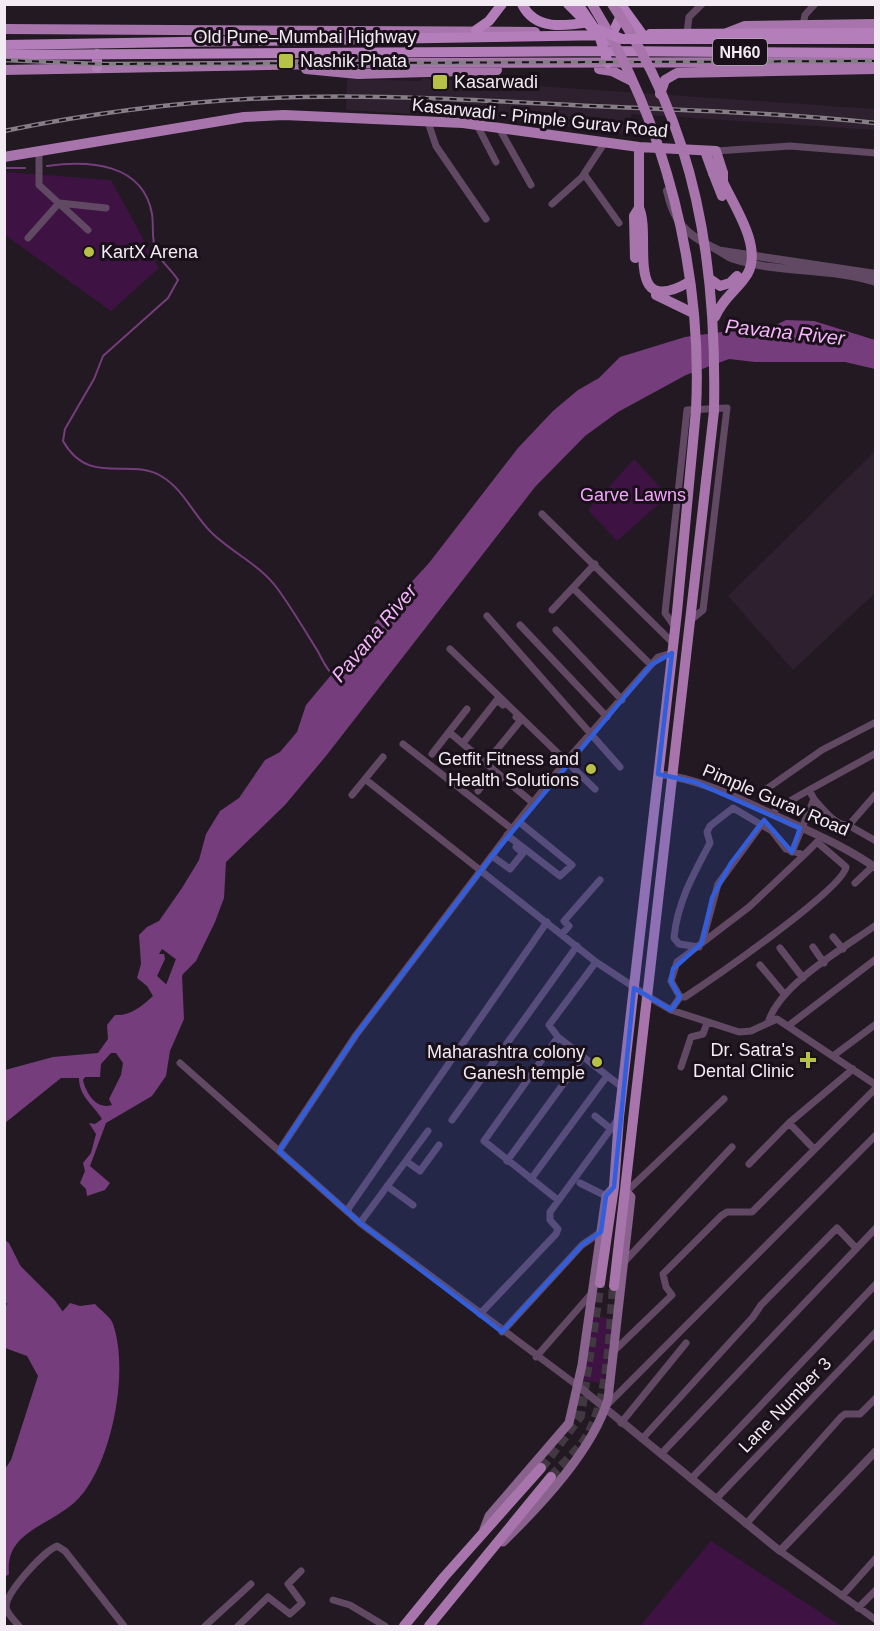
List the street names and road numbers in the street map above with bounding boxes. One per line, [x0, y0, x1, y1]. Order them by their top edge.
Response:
street label: Old Pune–Mumbai Highway [193, 27, 417, 47]
road number: NH60 [713, 39, 767, 65]
street label: Kasarwadi - Pimple Gurav Road [411, 95, 669, 141]
street label: Pimple Gurav Road [700, 760, 852, 840]
street label: Lane Number 3 [735, 1353, 835, 1457]

